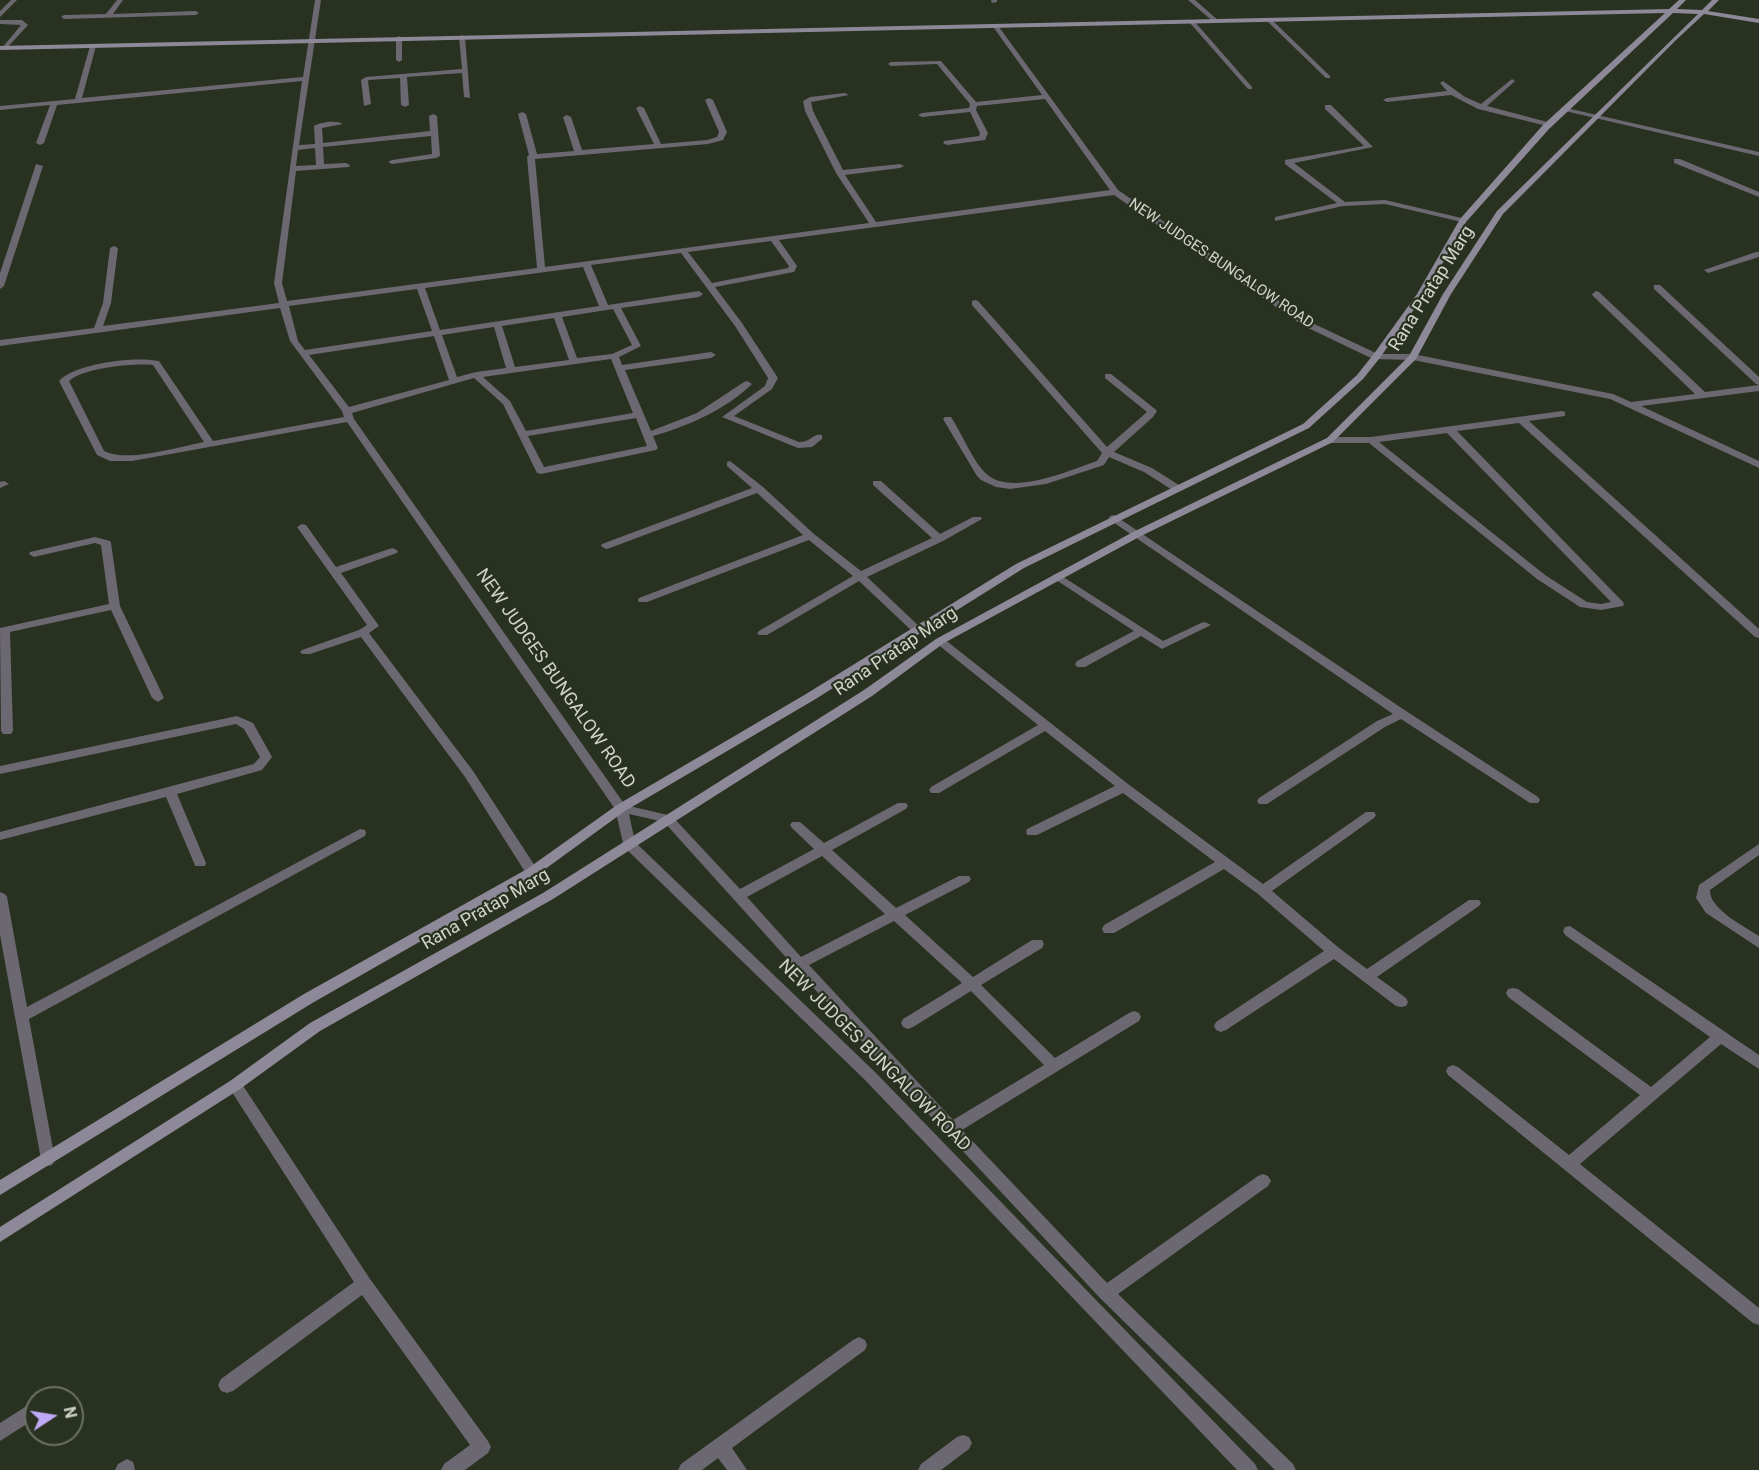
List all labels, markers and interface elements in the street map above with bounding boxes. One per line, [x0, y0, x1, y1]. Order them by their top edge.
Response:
street label: NEW JUDGES BUNGALOW ROAD [1125, 195, 1317, 333]
street label: Rana Pratap Marg [1385, 222, 1479, 356]
street label: NEW JUDGES BUNGALOW ROAD [471, 565, 639, 793]
street label: Rana Pratap Marg [830, 603, 962, 701]
street label: Rana Pratap Marg [418, 865, 554, 955]
street label: NEW JUDGES BUNGALOW ROAD [773, 955, 975, 1157]
north arrow [24, 1386, 84, 1446]
text: N [60, 1405, 81, 1420]

